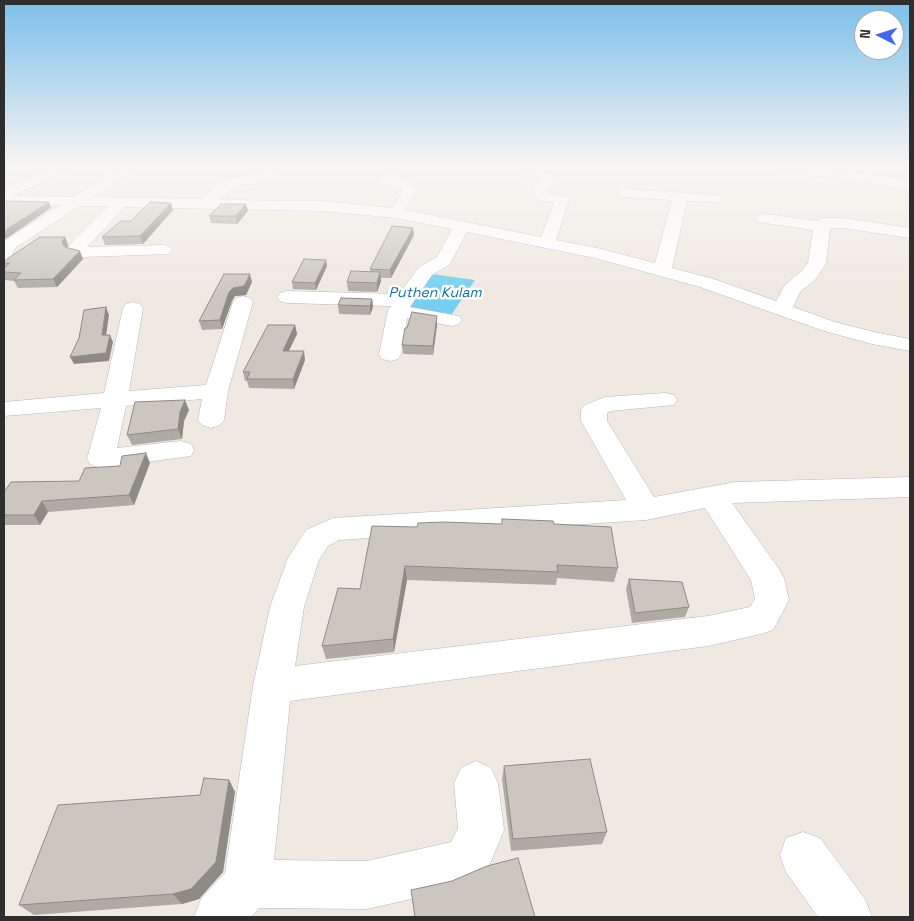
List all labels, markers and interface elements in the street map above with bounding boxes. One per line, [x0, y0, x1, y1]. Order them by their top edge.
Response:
north arrow [854, 10, 904, 60]
text: N [856, 28, 874, 39]
water label: Puthen Kulam [389, 285, 481, 301]

